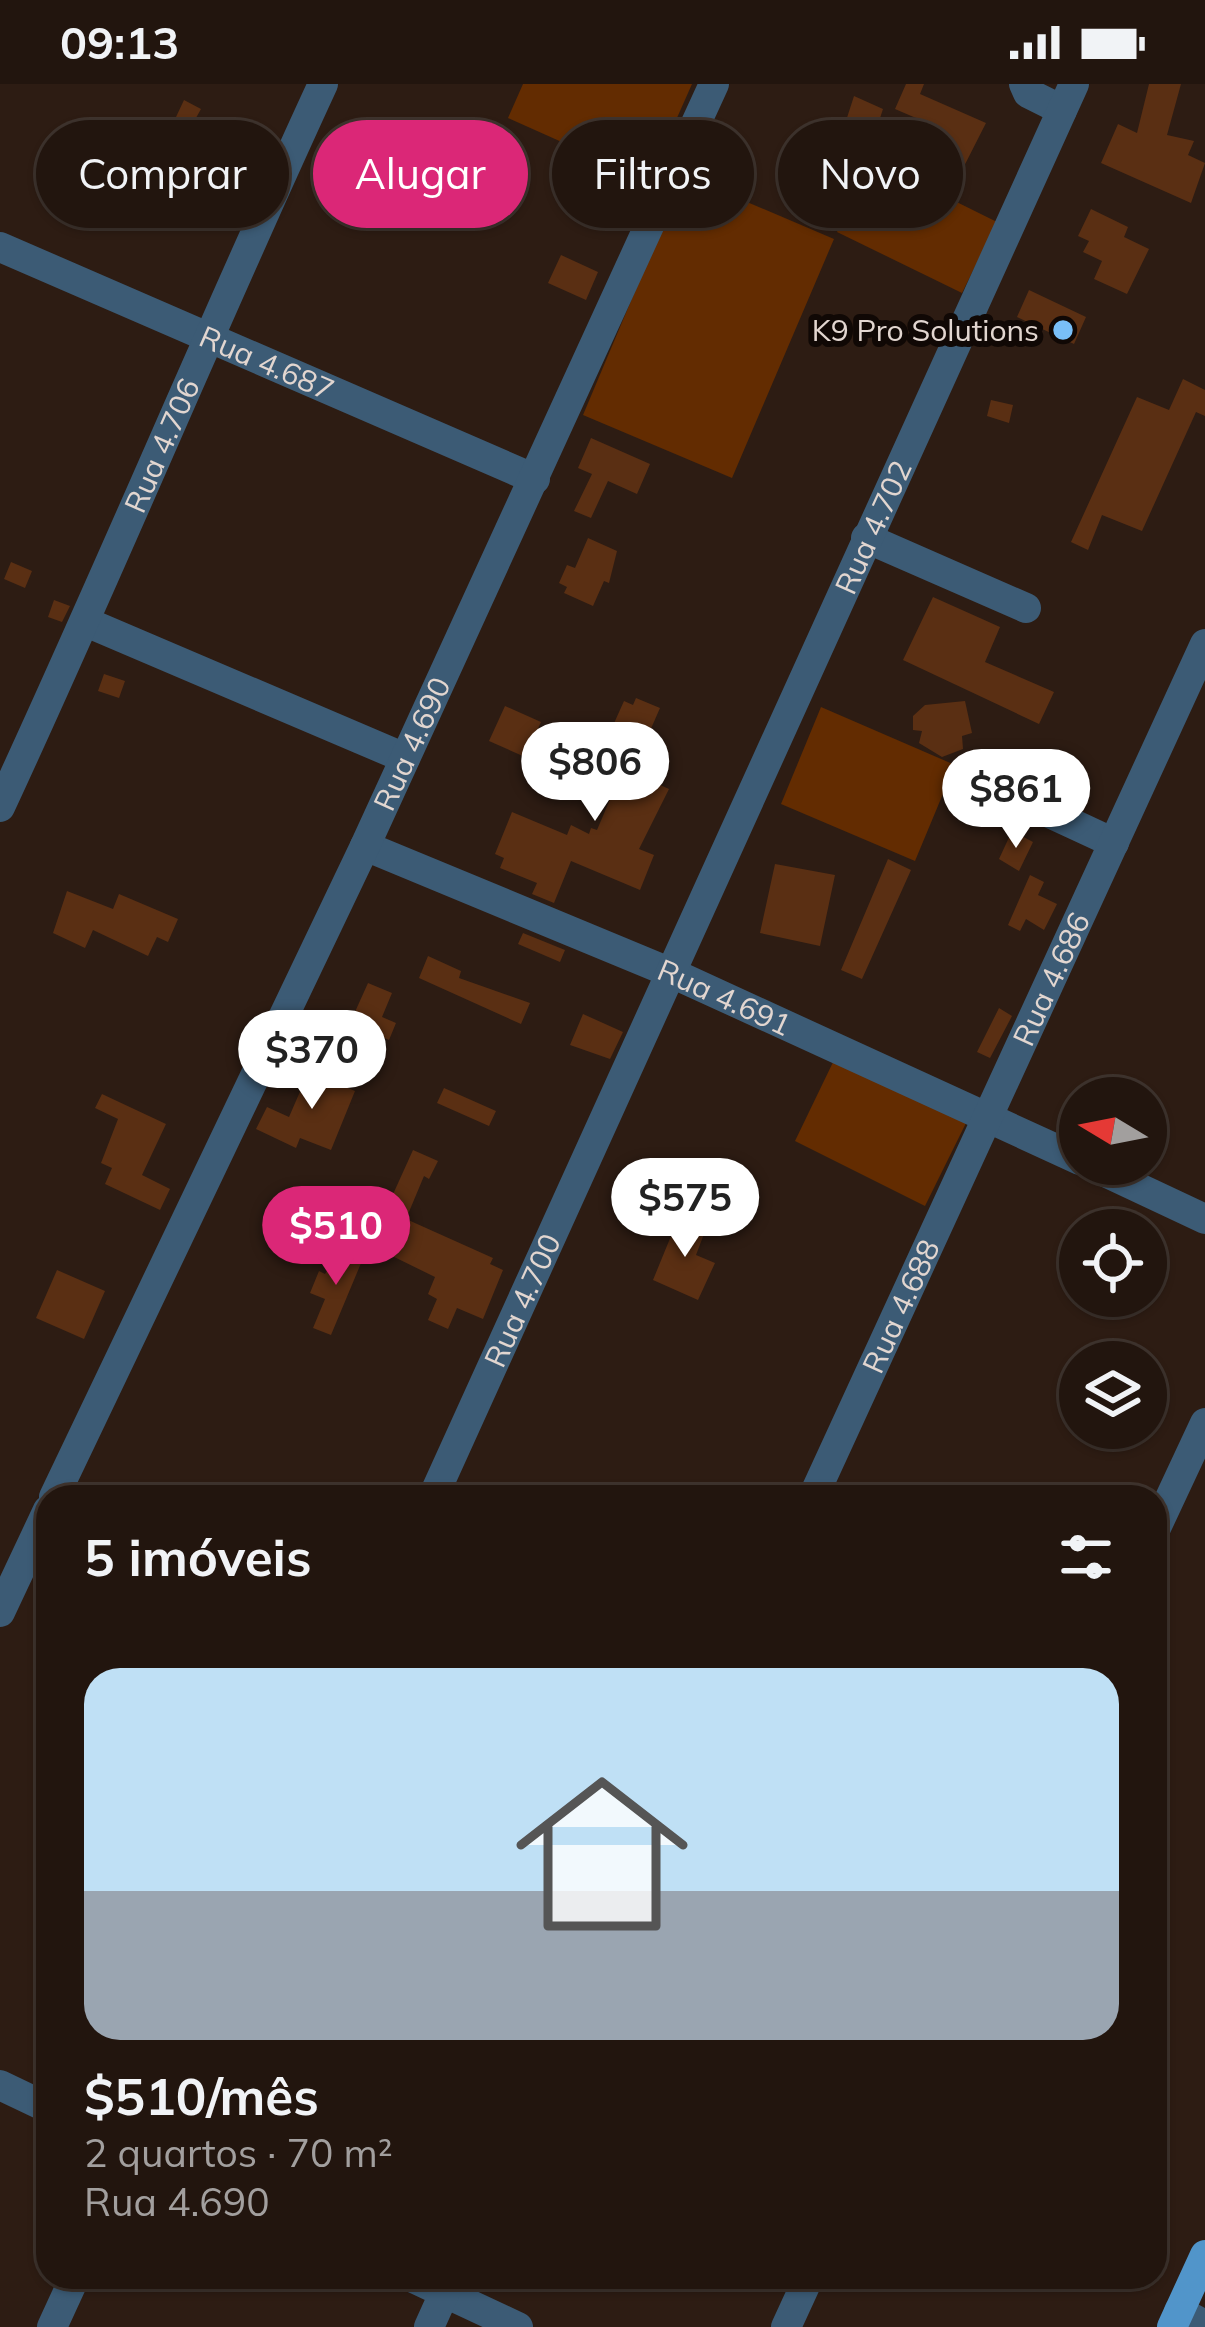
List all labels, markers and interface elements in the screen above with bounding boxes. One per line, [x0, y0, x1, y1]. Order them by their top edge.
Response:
text: 09:13 [60, 14, 179, 70]
chip: Comprar [36, 120, 289, 228]
chip: Alugar [313, 120, 528, 228]
chip: Filtros [552, 120, 754, 228]
chip: Novo [778, 120, 963, 228]
place label: K9 Pro Solutions [812, 311, 1039, 349]
street label: Rua 4.687 [194, 317, 340, 409]
marker: K9 Pro Solutions [1050, 317, 1076, 343]
street label: Rua 4.706 [116, 373, 208, 519]
street label: Rua 4.702 [826, 454, 920, 600]
street label: Rua 4.690 [365, 671, 459, 817]
pin: $806 [524, 722, 666, 824]
text: $806 [548, 736, 642, 785]
pin: $861 [945, 749, 1087, 851]
text: $861 [969, 763, 1063, 812]
street label: Rua 4.686 [1004, 906, 1098, 1052]
street label: Rua 4.691 [652, 950, 797, 1044]
pin: $370 [241, 1010, 383, 1112]
text: $370 [265, 1024, 359, 1073]
north arrow [1059, 1077, 1167, 1185]
map controls [1059, 1077, 1167, 1449]
pin: $575 [614, 1158, 756, 1260]
text: $575 [638, 1172, 732, 1221]
pin: $510 [265, 1186, 407, 1288]
text: $510 [289, 1200, 383, 1249]
button: locate [1059, 1209, 1167, 1317]
street label: Rua 4.700 [475, 1227, 569, 1373]
street label: Rua 4.688 [854, 1233, 948, 1379]
button: layers [1059, 1341, 1167, 1449]
icon: filters [1053, 1524, 1119, 1590]
text: 5 imóveis [84, 1525, 311, 1589]
icon: home [494, 1746, 710, 1962]
text: $510/mês [84, 2064, 319, 2128]
text: 2 quartos · 70 m² [84, 2128, 393, 2177]
text: Rua 4.690 [84, 2177, 270, 2226]

